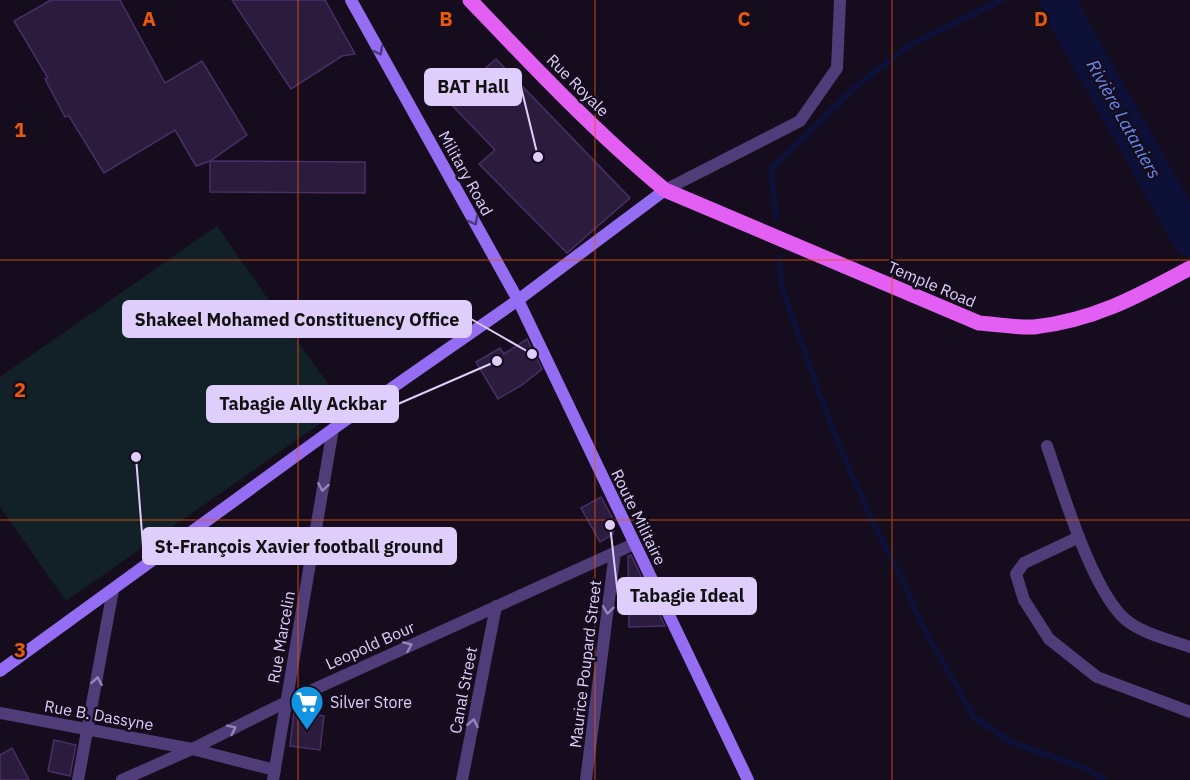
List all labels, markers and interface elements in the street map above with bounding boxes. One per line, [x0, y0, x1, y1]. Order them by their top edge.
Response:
text: A [142, 5, 156, 32]
text: B [439, 5, 453, 32]
text: C [737, 5, 751, 32]
text: D [1034, 5, 1048, 32]
one-way arrow [372, 45, 383, 55]
street label: Rue Royale [543, 50, 614, 121]
water label: Rivière Lataniers [1082, 55, 1166, 183]
callout: BAT Hall [425, 69, 521, 105]
text: BAT Hall [437, 75, 509, 98]
text: 1 [14, 116, 26, 143]
street label: Military Road [434, 127, 498, 219]
one-way arrow [467, 215, 478, 226]
street label: Temple Road [885, 256, 979, 312]
callout: Shakeel Mohamed Constituency Office [123, 301, 471, 337]
text: Shakeel Mohamed Constituency Office [135, 308, 459, 331]
text: 2 [14, 376, 26, 403]
callout: Tabagie Ally Ackbar [207, 386, 398, 422]
text: Tabagie Ally Ackbar [219, 392, 387, 415]
street label: Route Militaire [607, 466, 671, 568]
one-way arrow [318, 482, 330, 491]
callout: St-François Xavier football ground [143, 528, 456, 564]
text: St-François Xavier football ground [155, 535, 443, 558]
callout: Tabagie Ideal [618, 578, 756, 614]
street label: Maurice Poupard Street [565, 579, 605, 749]
text: Tabagie Ideal [630, 584, 745, 607]
street label: Rue Marcelin [263, 589, 299, 685]
one-way arrow [602, 605, 615, 614]
street label: Leopold Bour [322, 616, 418, 674]
text: 3 [14, 636, 26, 663]
one-way arrow [402, 642, 413, 654]
street label: Canal Street [445, 645, 481, 735]
one-way arrow [90, 677, 103, 687]
supermarket icon: Silver Store [289, 684, 325, 731]
place label: Silver Store [330, 692, 412, 712]
street label: Rue B. Dassyne [43, 696, 155, 734]
one-way arrow [466, 718, 479, 728]
one-way arrow [225, 725, 236, 736]

